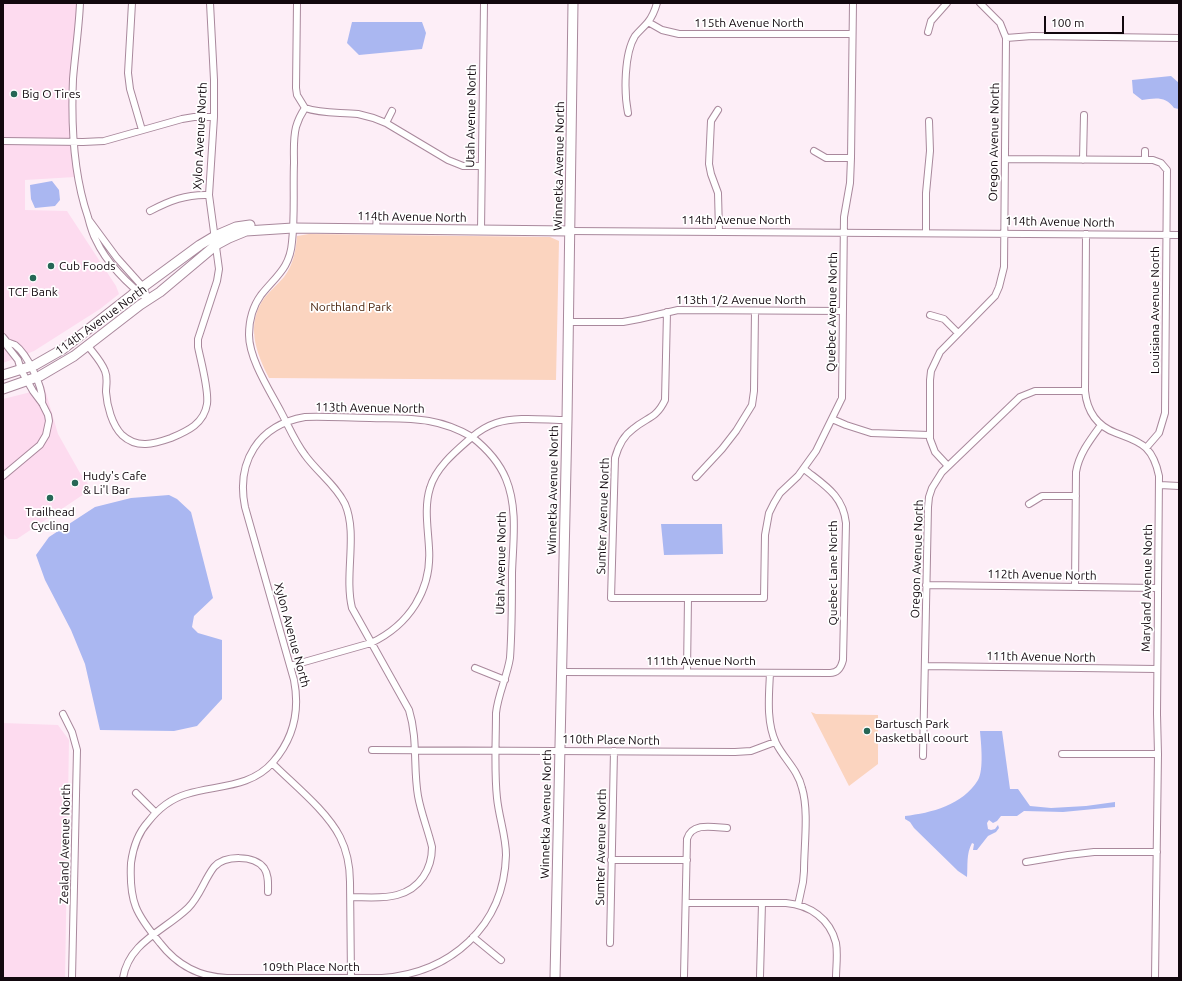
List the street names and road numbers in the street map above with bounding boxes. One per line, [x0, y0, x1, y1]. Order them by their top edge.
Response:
street label: 115th Avenue North [694, 16, 804, 30]
street label: Utah Avenue North [463, 64, 479, 168]
street label: Xylon Avenue North [190, 82, 210, 190]
street label: Oregon Avenue North [986, 82, 1002, 202]
street label: Winnetka Avenue North [551, 101, 567, 231]
street label: 114th Avenue North [357, 209, 467, 225]
street label: 114th Avenue North [681, 213, 791, 227]
street label: 114th Avenue North [1005, 214, 1115, 230]
street label: Louisiana Avenue North [1148, 246, 1162, 374]
street label: Quebec Avenue North [824, 252, 840, 372]
street label: 114th Avenue North [52, 282, 150, 358]
street label: 113th 1/2 Avenue North [676, 293, 806, 307]
street label: 113th Avenue North [315, 400, 425, 416]
street label: Winnetka Avenue North [545, 425, 561, 555]
street label: Sumter Avenue North [594, 457, 612, 575]
street label: Oregon Avenue North [908, 499, 926, 619]
street label: Utah Avenue North [493, 511, 509, 615]
street label: Quebec Lane North [826, 521, 840, 625]
street label: Maryland Avenue North [1139, 524, 1155, 652]
street label: 112th Avenue North [987, 567, 1097, 583]
street label: Xylon Avenue North [271, 581, 313, 689]
street label: 111th Avenue North [986, 649, 1096, 665]
street label: 111th Avenue North [646, 654, 756, 668]
street label: 110th Place North [562, 732, 660, 748]
street label: Winnetka Avenue North [538, 749, 554, 879]
street label: Zealand Avenue North [57, 784, 73, 904]
street label: Sumter Avenue North [593, 788, 609, 906]
street label: 109th Place North [262, 960, 360, 974]

